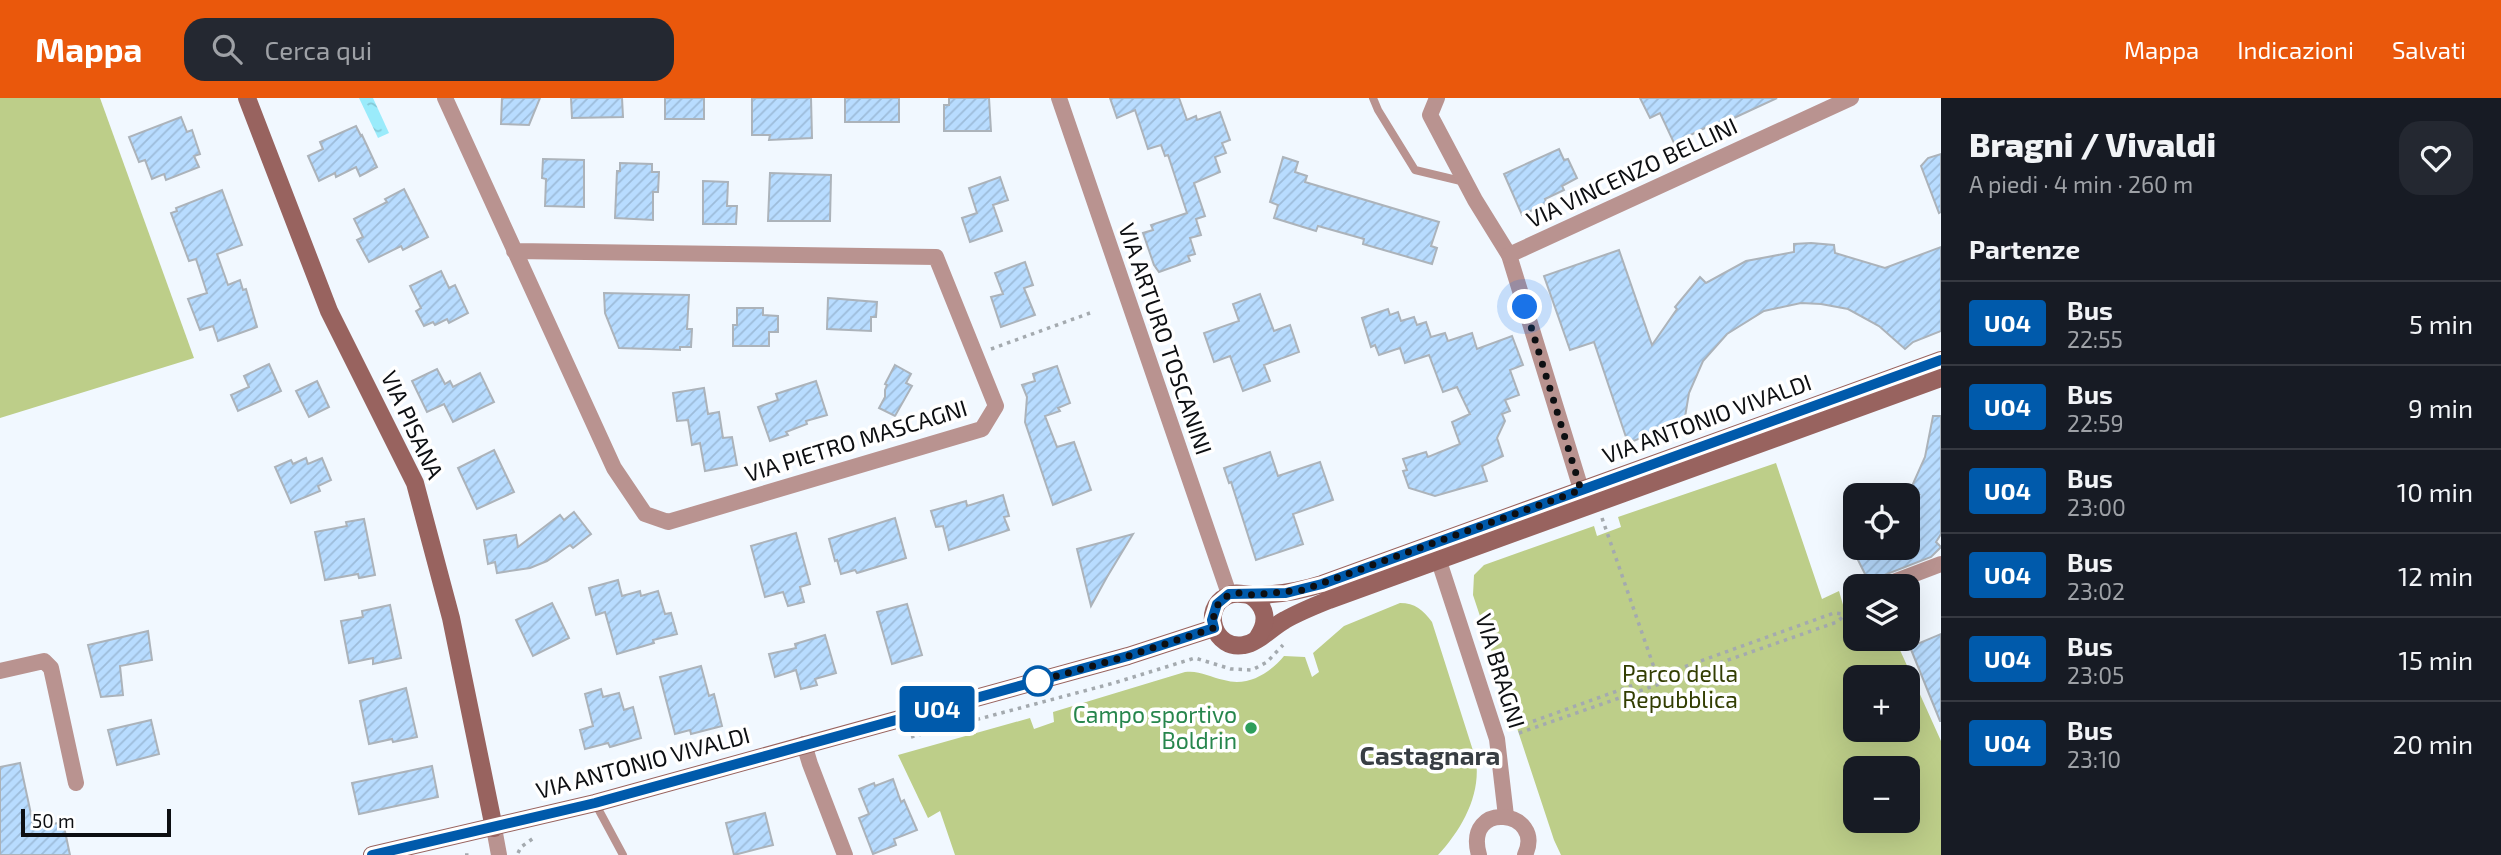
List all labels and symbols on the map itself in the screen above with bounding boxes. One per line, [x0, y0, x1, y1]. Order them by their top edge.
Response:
street label: VIA VINCENZO BELLINI [1522, 111, 1741, 233]
street label: VIA ARTURO TOSCANINI [1113, 219, 1219, 458]
your location [1507, 289, 1542, 324]
street label: VIA PISANA [376, 366, 450, 484]
street label: VIA ANTONIO VIVALDI [1598, 367, 1815, 469]
street label: VIA PIETRO MASCAGNI [741, 393, 970, 487]
street label: VIA BRAGNI [1470, 610, 1532, 731]
park label: Parco della Repubblica [1622, 659, 1738, 713]
unlabelled marker [1023, 666, 1053, 696]
line badge: U04 [897, 686, 977, 732]
place label: Campo sportivo Boldrin [1073, 700, 1237, 754]
street label: VIA ANTONIO VIVALDI [533, 720, 753, 804]
marker: Campo sportivo Boldrin [1243, 720, 1259, 736]
district label: Castagnara [1360, 739, 1500, 770]
scale bar [21, 806, 172, 838]

